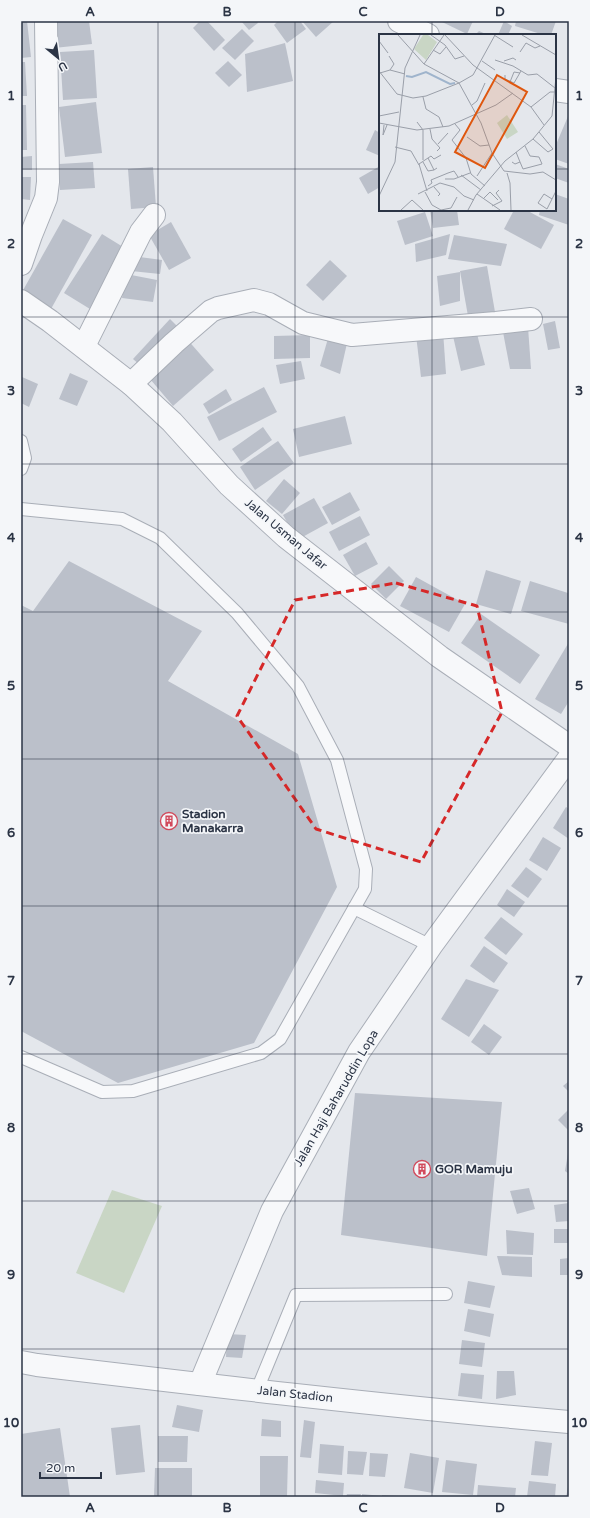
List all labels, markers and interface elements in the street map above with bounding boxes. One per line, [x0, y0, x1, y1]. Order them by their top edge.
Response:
text: A [85, 4, 95, 20]
text: B [222, 4, 232, 20]
text: C [358, 4, 368, 20]
text: D [495, 4, 505, 20]
inset map [379, 34, 556, 211]
north arrow [38, 38, 78, 78]
text: U [56, 59, 69, 74]
text: 1 [7, 88, 15, 104]
text: 1 [575, 88, 583, 104]
text: 2 [7, 236, 15, 252]
text: 2 [575, 236, 583, 252]
text: 3 [7, 383, 15, 399]
text: 3 [575, 383, 583, 399]
street label: Jalan Usman Jafar [242, 495, 330, 573]
text: 4 [7, 530, 16, 546]
text: 4 [575, 530, 584, 546]
text: 5 [7, 678, 15, 694]
text: 5 [575, 678, 583, 694]
place label: Stadion Manakarra [182, 807, 244, 835]
building icon: Stadion Manakarra [159, 811, 179, 831]
text: 6 [7, 825, 15, 841]
text: 6 [575, 825, 583, 841]
text: 7 [7, 973, 15, 989]
text: 7 [575, 973, 583, 989]
street label: Jalan Haji Baharuddin Lopa [291, 1027, 381, 1169]
text: 8 [7, 1120, 15, 1136]
text: 8 [575, 1120, 583, 1136]
building icon: GOR Mamuju [412, 1159, 432, 1179]
place label: GOR Mamuju [435, 1162, 512, 1177]
text: 9 [7, 1267, 15, 1283]
text: 9 [575, 1267, 583, 1283]
street label: Jalan Stadion [256, 1383, 334, 1405]
text: 10 [3, 1415, 19, 1431]
text: 10 [571, 1415, 587, 1431]
scale bar [40, 1454, 101, 1480]
text: 20 m [46, 1461, 75, 1475]
text: A [85, 1500, 95, 1516]
text: B [222, 1500, 232, 1516]
text: C [358, 1500, 368, 1516]
text: D [495, 1500, 505, 1516]

